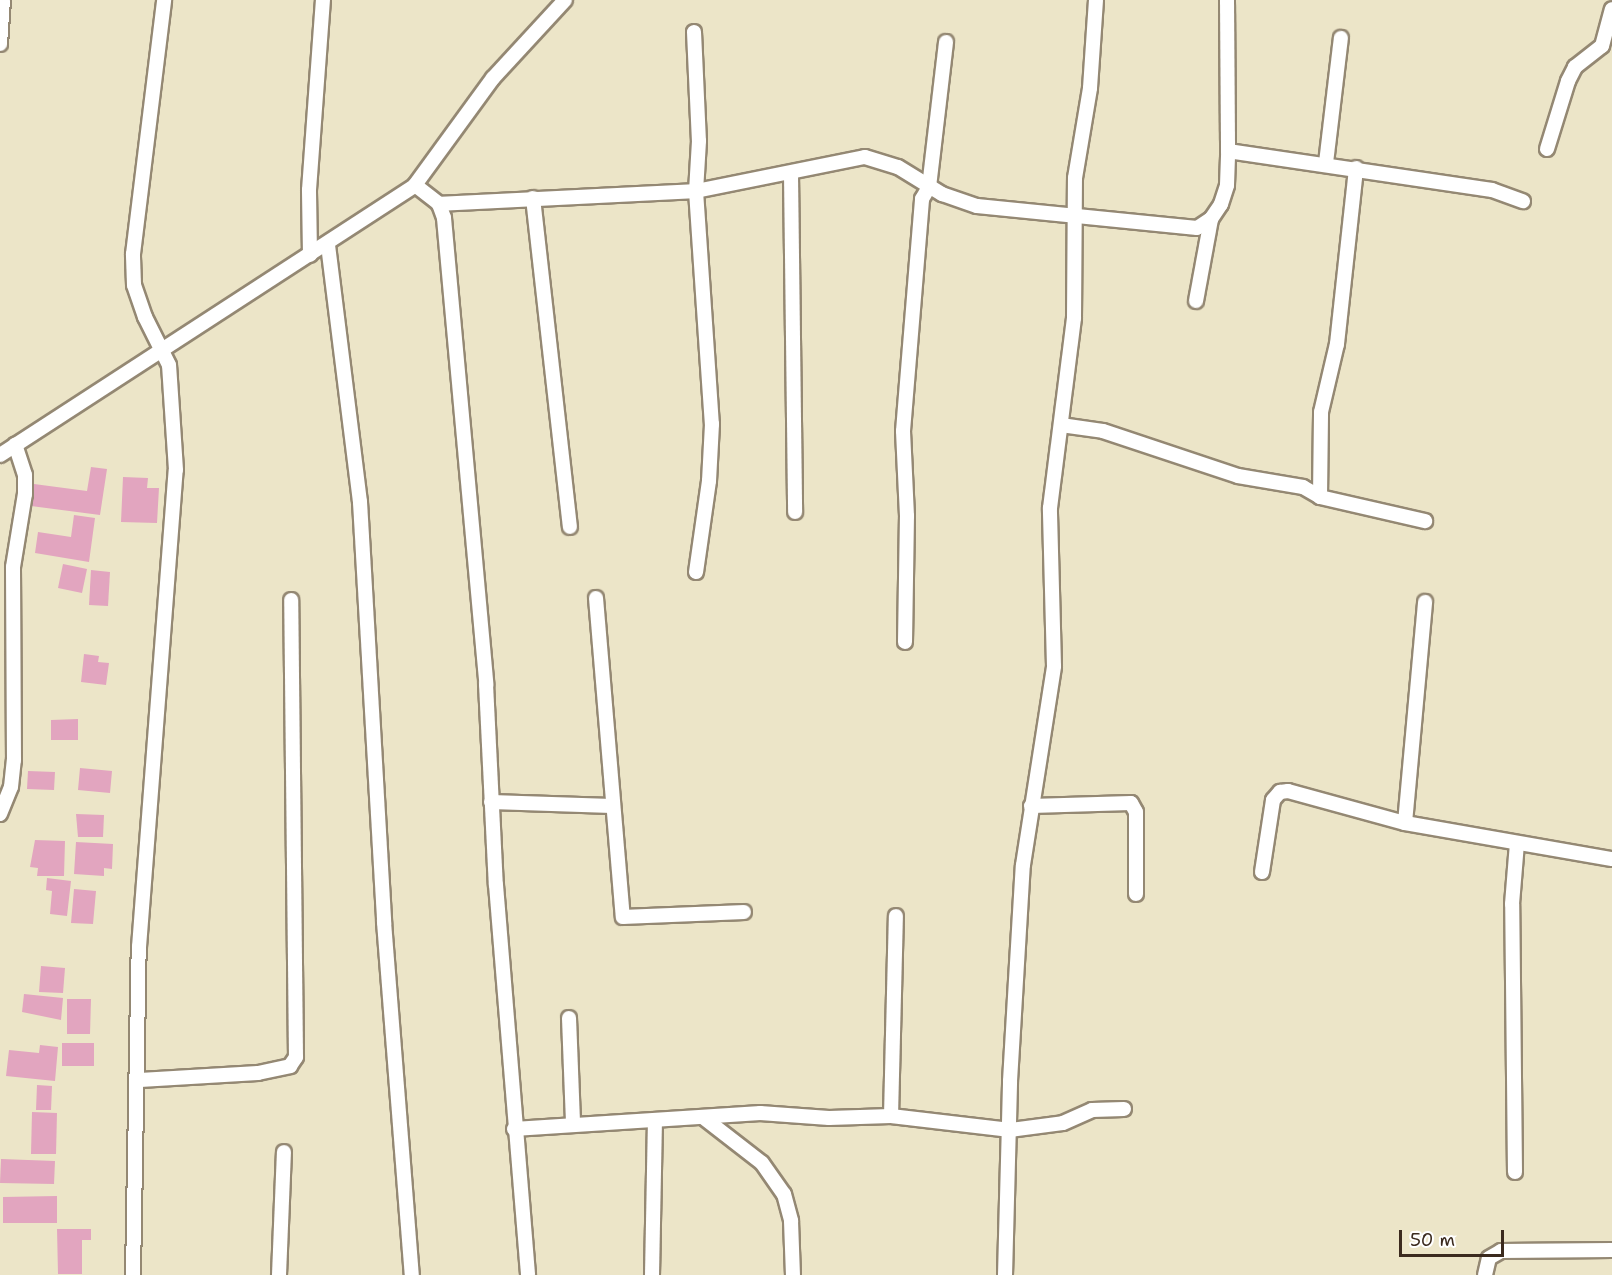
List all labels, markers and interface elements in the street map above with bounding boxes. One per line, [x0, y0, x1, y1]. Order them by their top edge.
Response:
scale bar [1402, 1218, 1507, 1256]
text: 50 m [1410, 1228, 1455, 1252]

